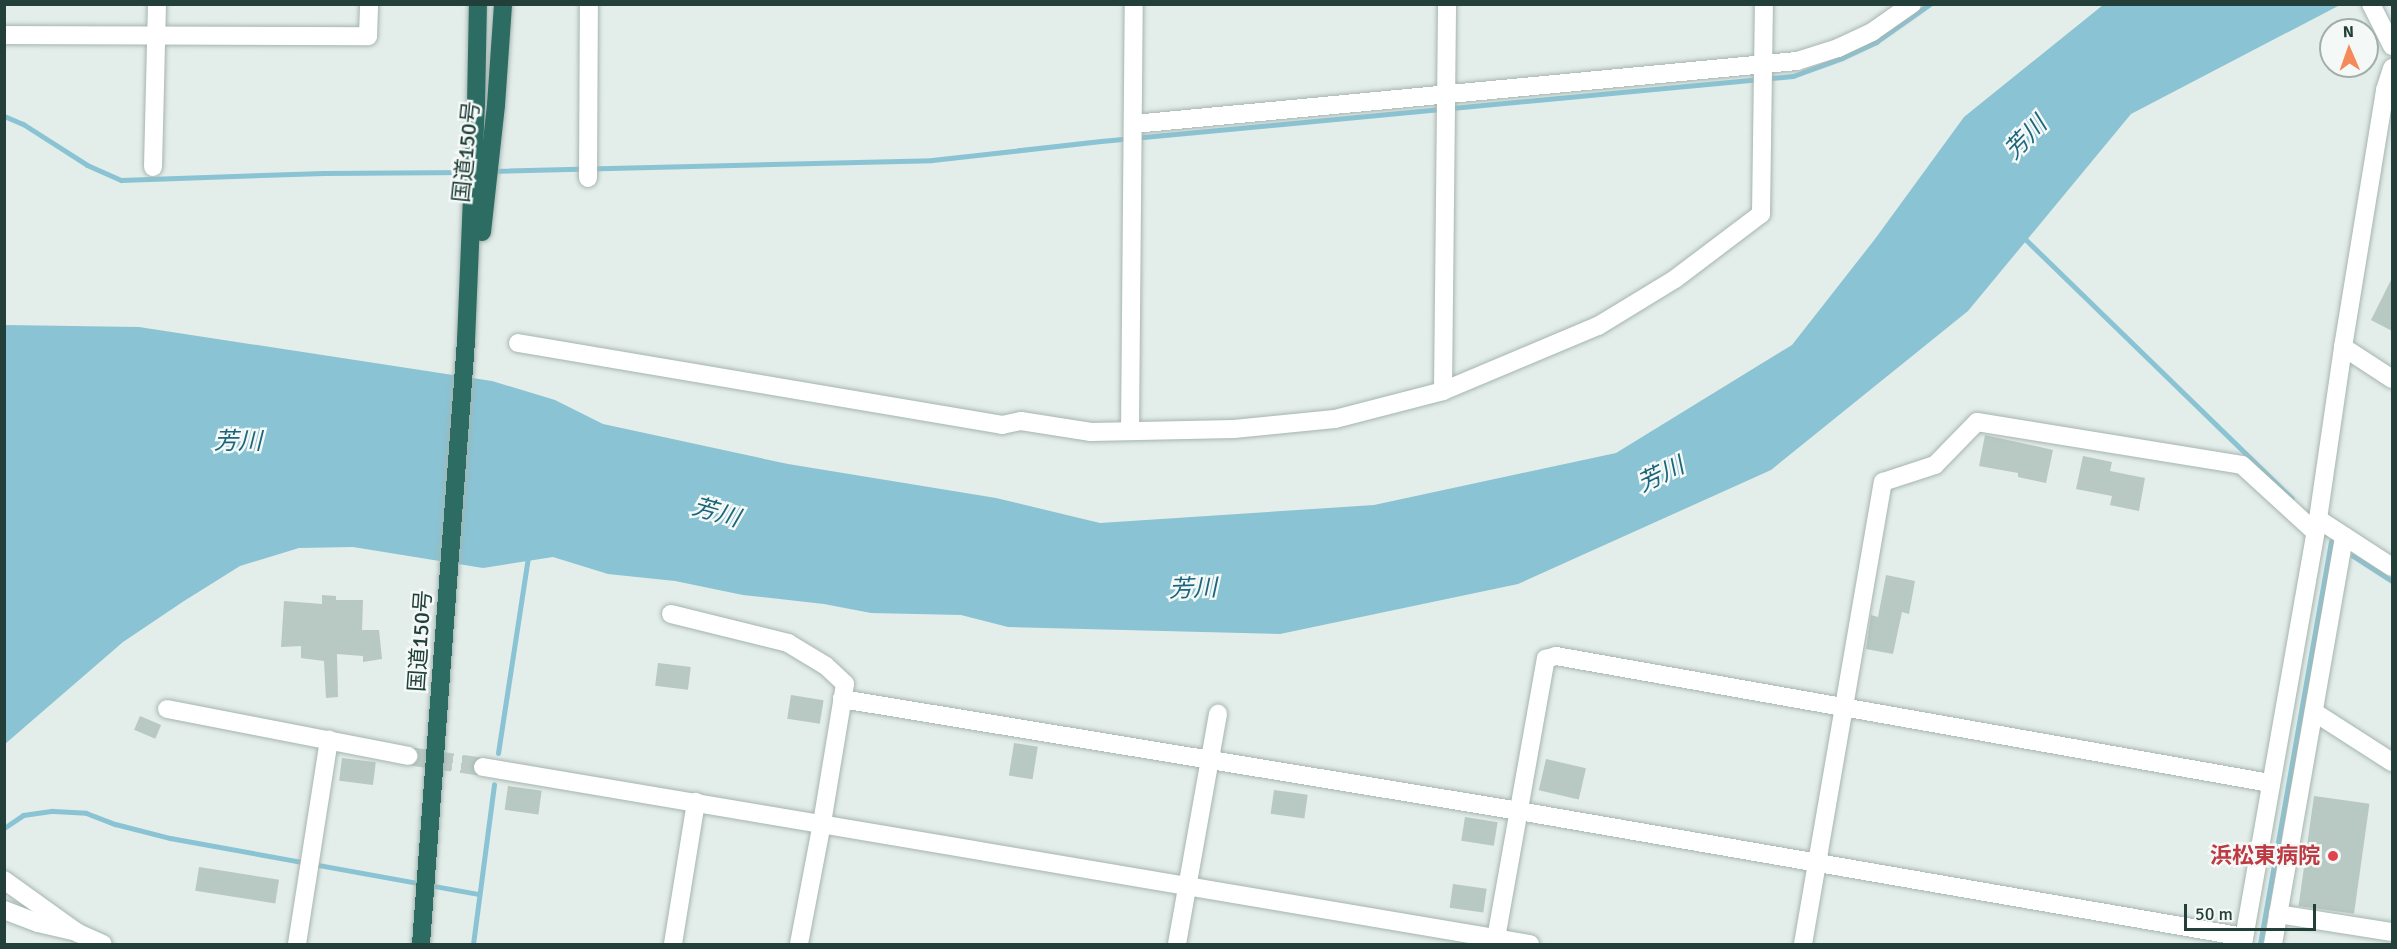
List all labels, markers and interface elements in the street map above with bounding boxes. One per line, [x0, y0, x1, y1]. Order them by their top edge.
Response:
north arrow [2319, 18, 2379, 78]
text: N [2343, 22, 2354, 42]
street label: 国道150号 [448, 100, 484, 204]
water label: 芳川 [1999, 111, 2053, 165]
water label: 芳川 [214, 428, 262, 456]
water label: 芳川 [1633, 452, 1689, 498]
water label: 芳川 [689, 493, 743, 533]
water label: 芳川 [1169, 574, 1217, 604]
street label: 国道150号 [403, 589, 437, 693]
place label: 浜松東病院 [2210, 843, 2320, 869]
marker: 浜松東病院 [2324, 847, 2342, 865]
scale bar [2187, 892, 2319, 930]
text: 50 m [2195, 903, 2233, 925]

